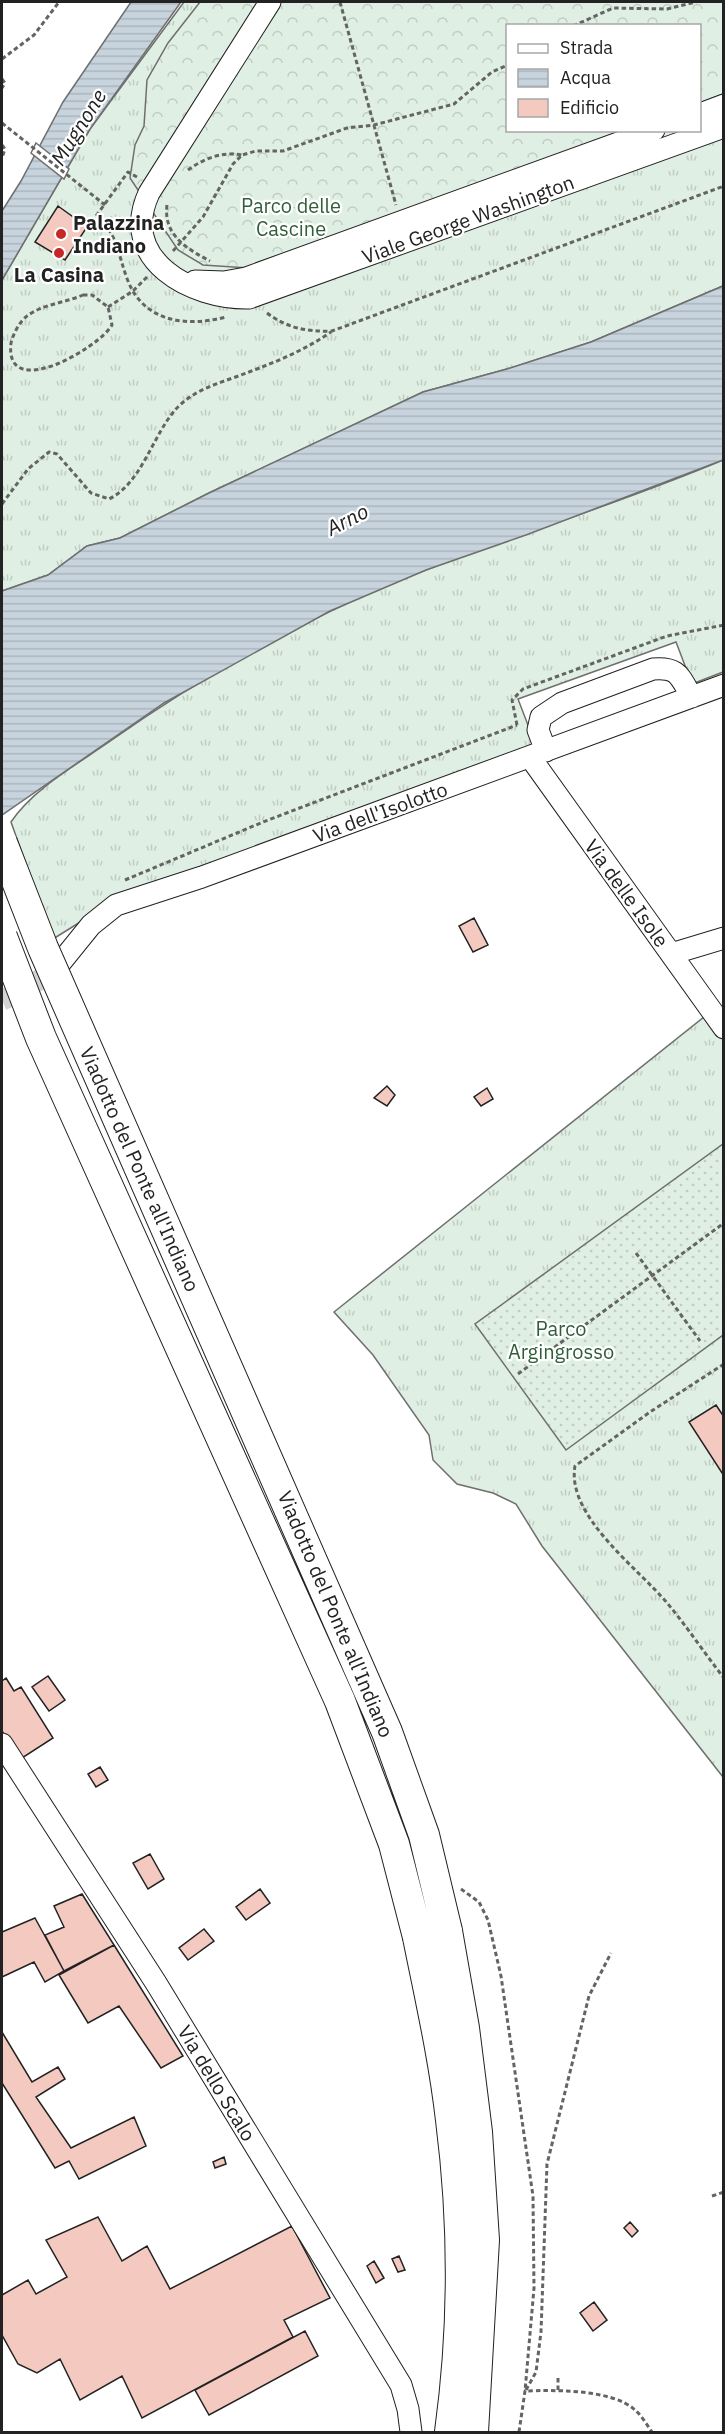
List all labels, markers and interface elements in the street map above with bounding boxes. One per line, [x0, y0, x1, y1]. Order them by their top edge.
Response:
legend [506, 24, 701, 132]
text: Strada [560, 36, 613, 59]
text: Acqua [560, 66, 611, 89]
water label: Mugnone [44, 83, 113, 170]
text: Edificio [560, 96, 619, 119]
street label: Viale George Washington [358, 168, 578, 270]
park label: Parco delle Cascine [241, 192, 341, 242]
place label: Palazzina Indiano [73, 209, 164, 259]
marker: Palazzina Indiano [54, 227, 68, 241]
marker: La Casina [52, 246, 66, 260]
place label: La Casina [14, 261, 104, 288]
water label: Arno [320, 497, 373, 542]
street label: Via dell'Isolotto [309, 775, 451, 849]
street label: Via delle Isole [579, 834, 675, 952]
street label: Viadotto del Ponte all'Indiano [74, 1042, 206, 1296]
park label: Parco Argingrosso [508, 1315, 614, 1365]
street label: Viadotto del Ponte all'Indiano [272, 1487, 400, 1741]
street label: Via dello Scalo [172, 2020, 262, 2146]

